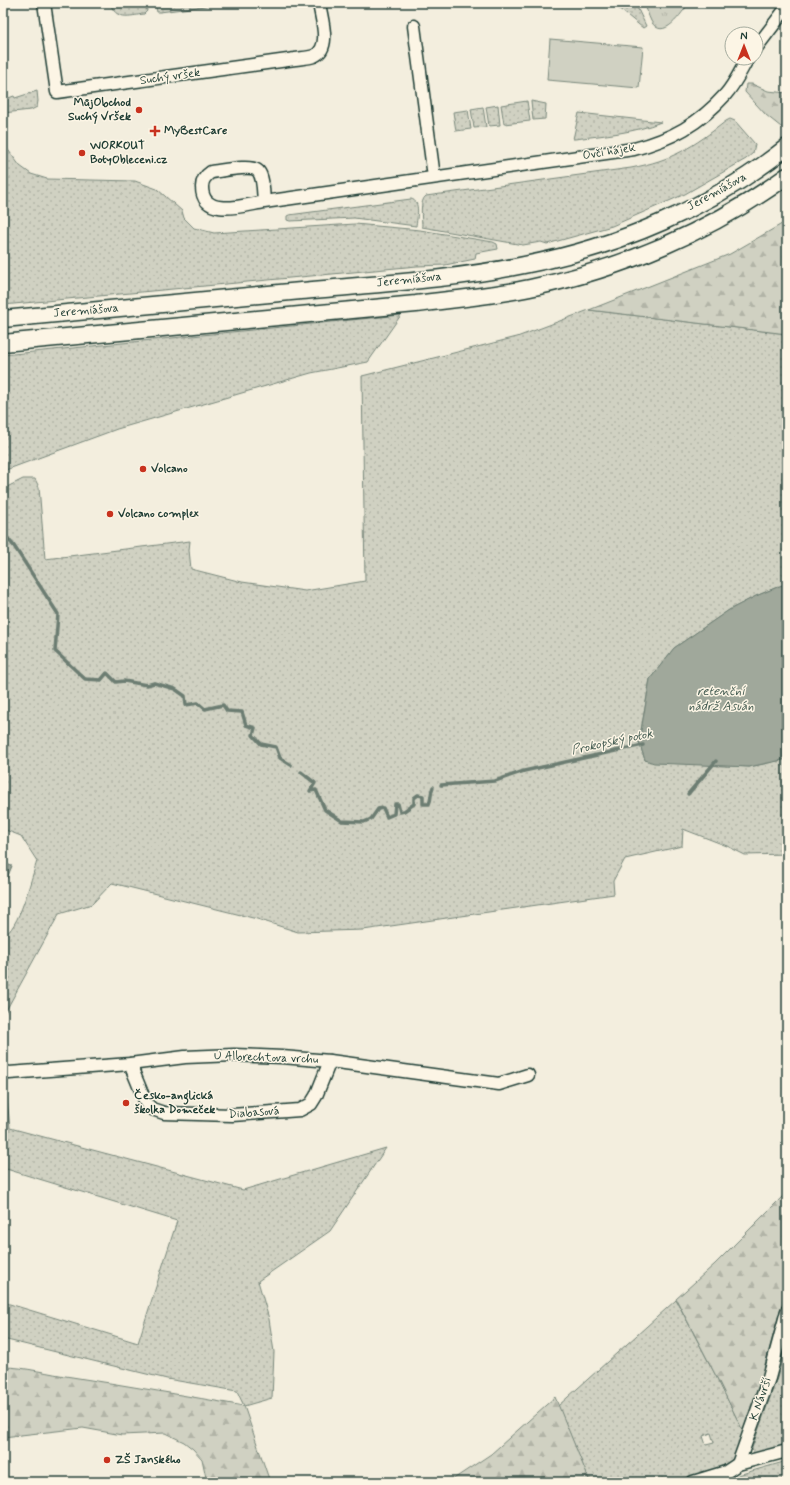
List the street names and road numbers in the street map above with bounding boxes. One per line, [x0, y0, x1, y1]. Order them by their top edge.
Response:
street label: Suchý vršek [139, 65, 201, 89]
street label: Ovčí hájek [581, 140, 637, 164]
street label: Jeremiášova [684, 169, 750, 215]
street label: Jeremiášova [375, 269, 443, 291]
street label: Jeremiášova [53, 300, 119, 322]
street label: U Albrechtova vrchu [214, 1048, 319, 1068]
street label: Diabasová [228, 1103, 280, 1123]
street label: K Návrší [746, 1375, 776, 1423]

